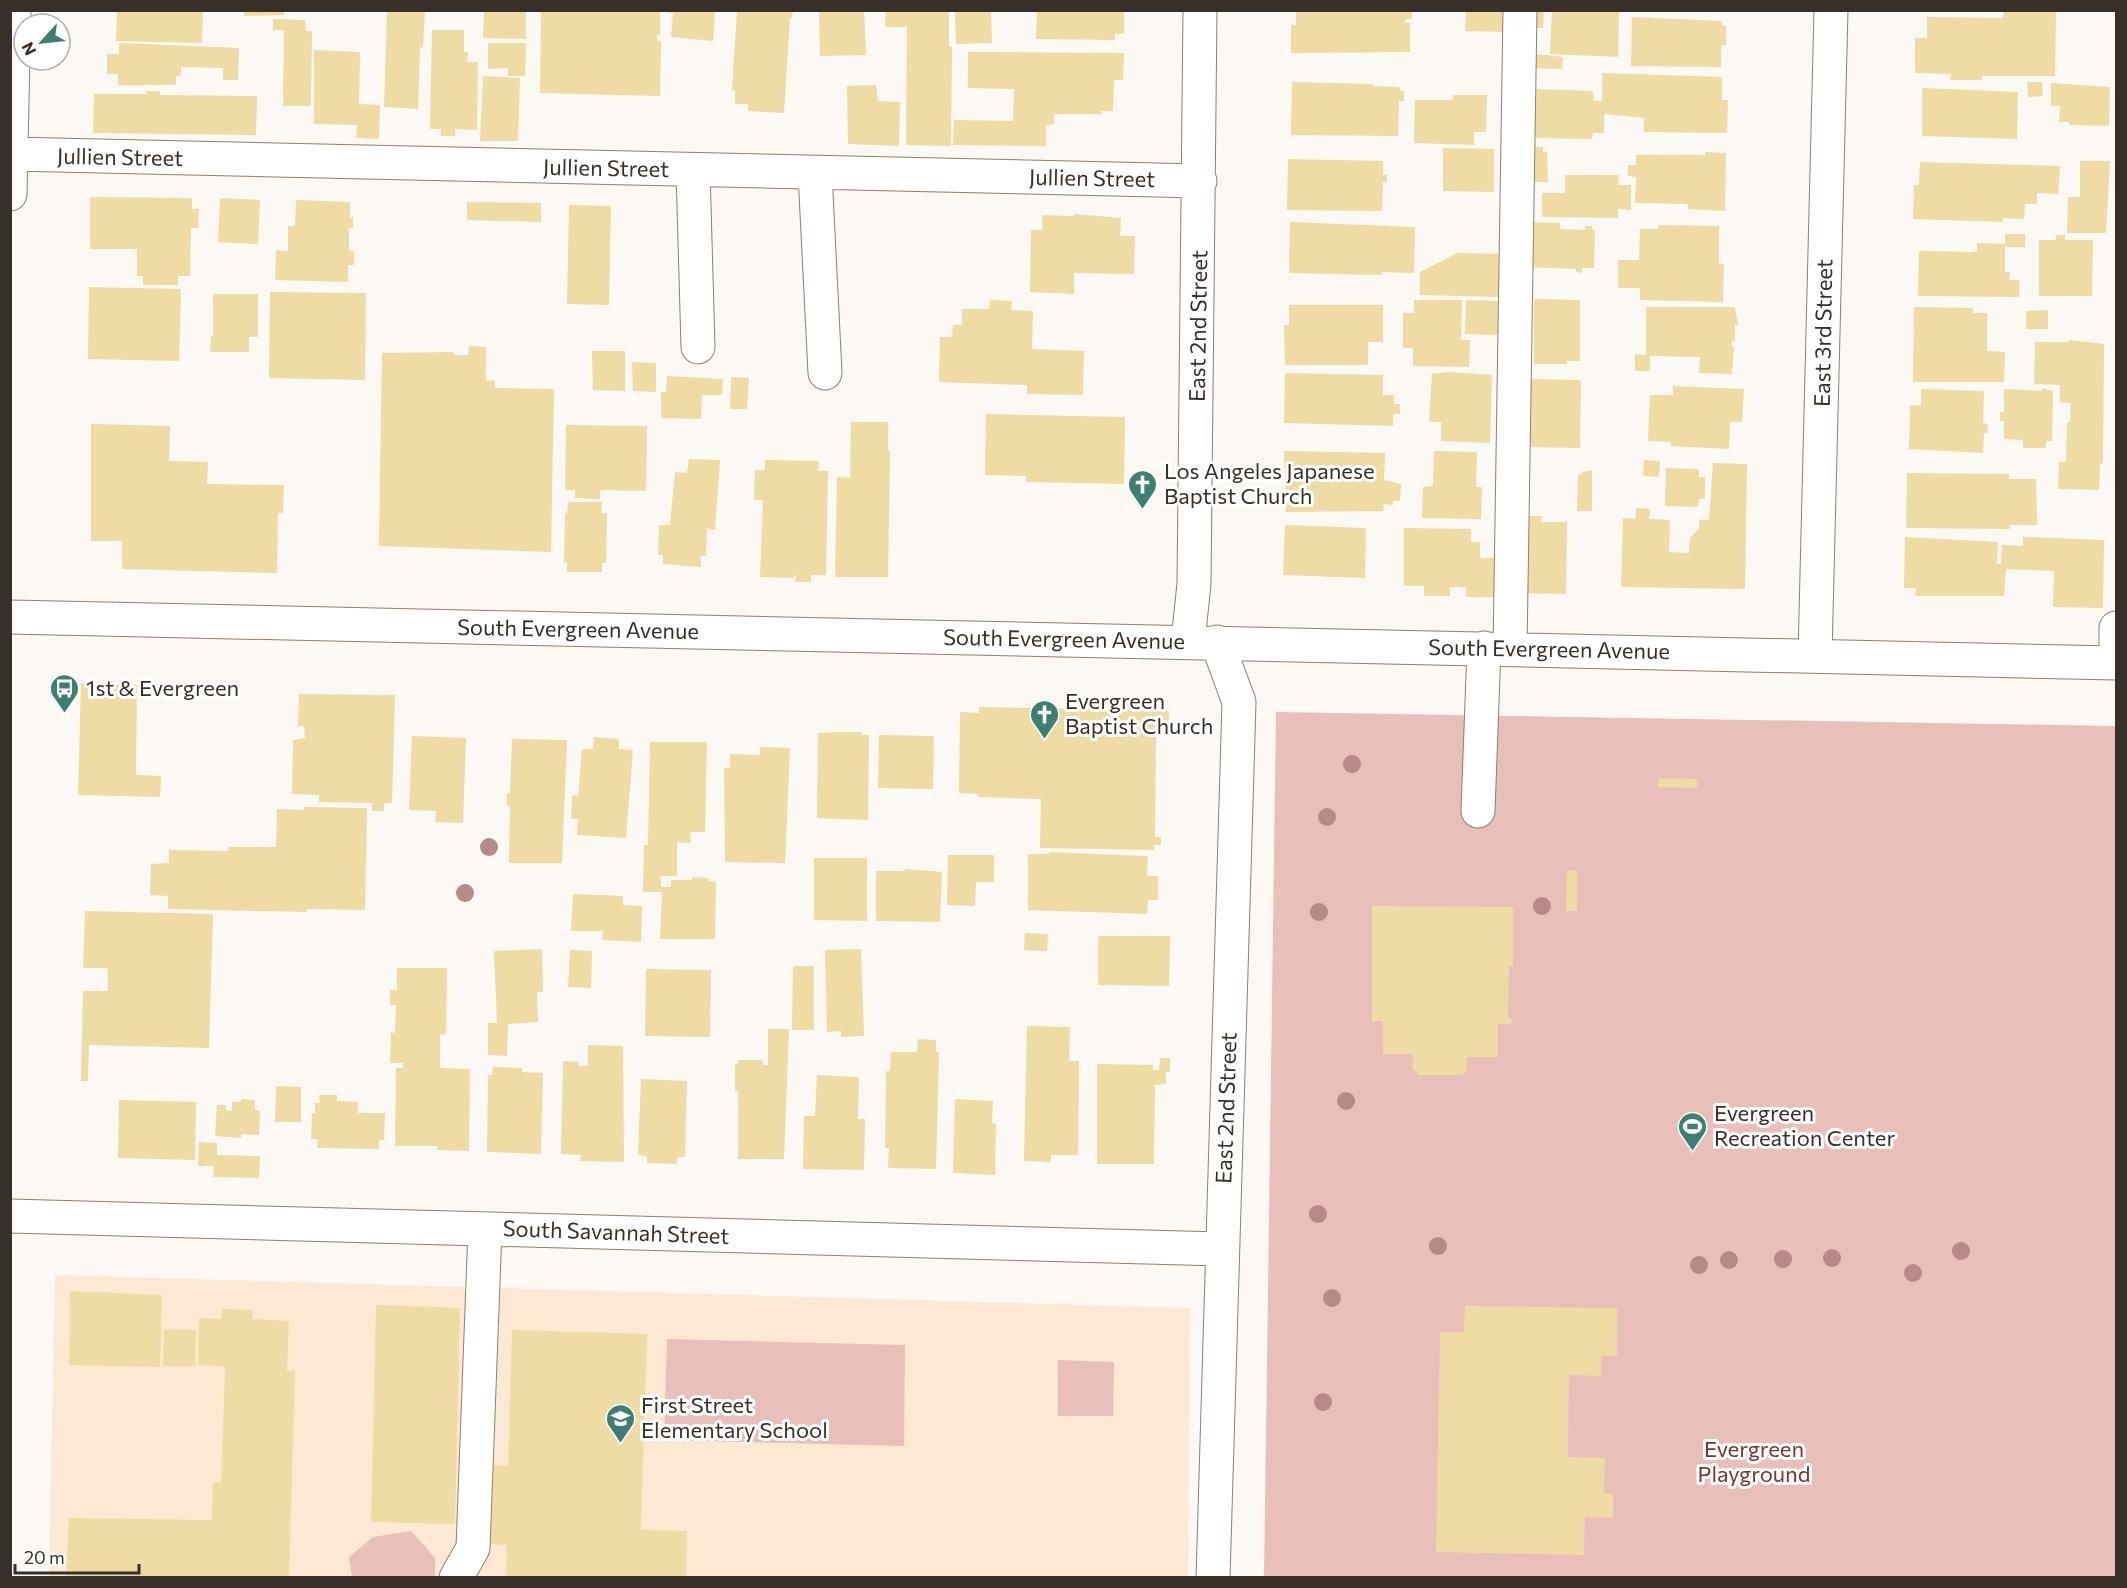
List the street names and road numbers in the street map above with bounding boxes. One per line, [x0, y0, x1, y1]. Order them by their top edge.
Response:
street label: Jullien Street [57, 142, 183, 171]
street label: Jullien Street [543, 153, 669, 182]
street label: Jullien Street [1029, 163, 1155, 192]
street label: East 2nd Street [1183, 250, 1212, 402]
street label: East 3rd Street [1808, 259, 1837, 407]
street label: South Evergreen Avenue [457, 613, 699, 644]
street label: South Evergreen Avenue [943, 623, 1185, 654]
street label: South Evergreen Avenue [1428, 633, 1670, 664]
street label: East 2nd Street [1209, 1032, 1242, 1184]
street label: South Savannah Street [502, 1214, 730, 1249]

